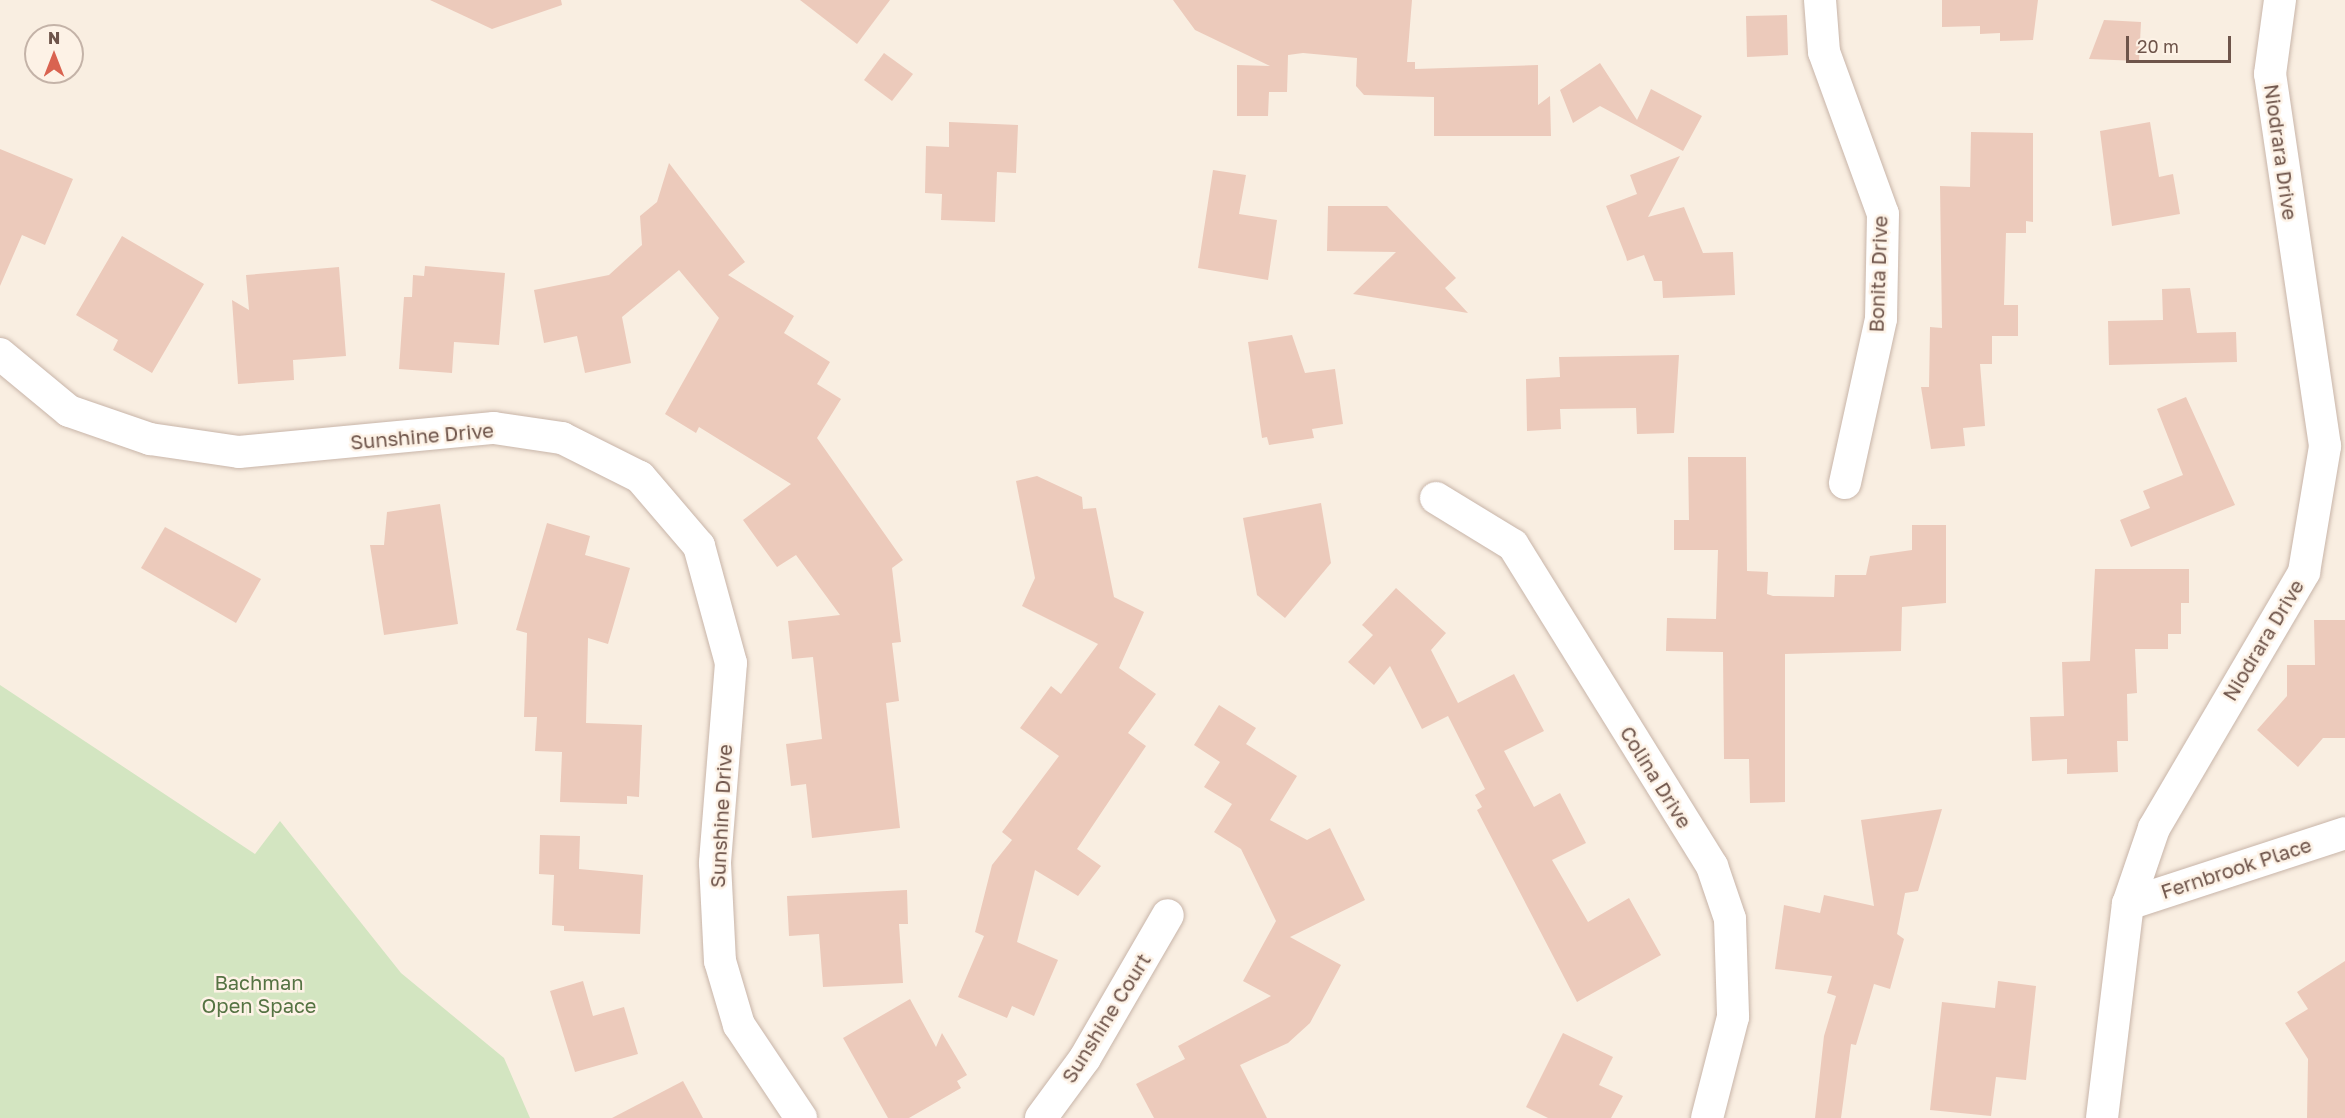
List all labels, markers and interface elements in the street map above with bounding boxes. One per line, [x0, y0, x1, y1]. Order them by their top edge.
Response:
north arrow [24, 24, 84, 84]
scale bar [2129, 24, 2234, 62]
text: N [48, 28, 60, 48]
text: 20 m [2137, 35, 2179, 57]
street label: Niodrara Drive [2260, 82, 2302, 222]
street label: Bonita Drive [1864, 215, 1892, 333]
street label: Sunshine Drive [349, 418, 495, 454]
street label: Niodrara Drive [2217, 575, 2309, 705]
street label: Colina Drive [1615, 722, 1697, 832]
street label: Sunshine Drive [705, 744, 737, 888]
street label: Fernbrook Place [2158, 832, 2314, 904]
street label: Sunshine Court [1057, 949, 1155, 1087]
park label: Bachman Open Space [202, 970, 316, 1017]

